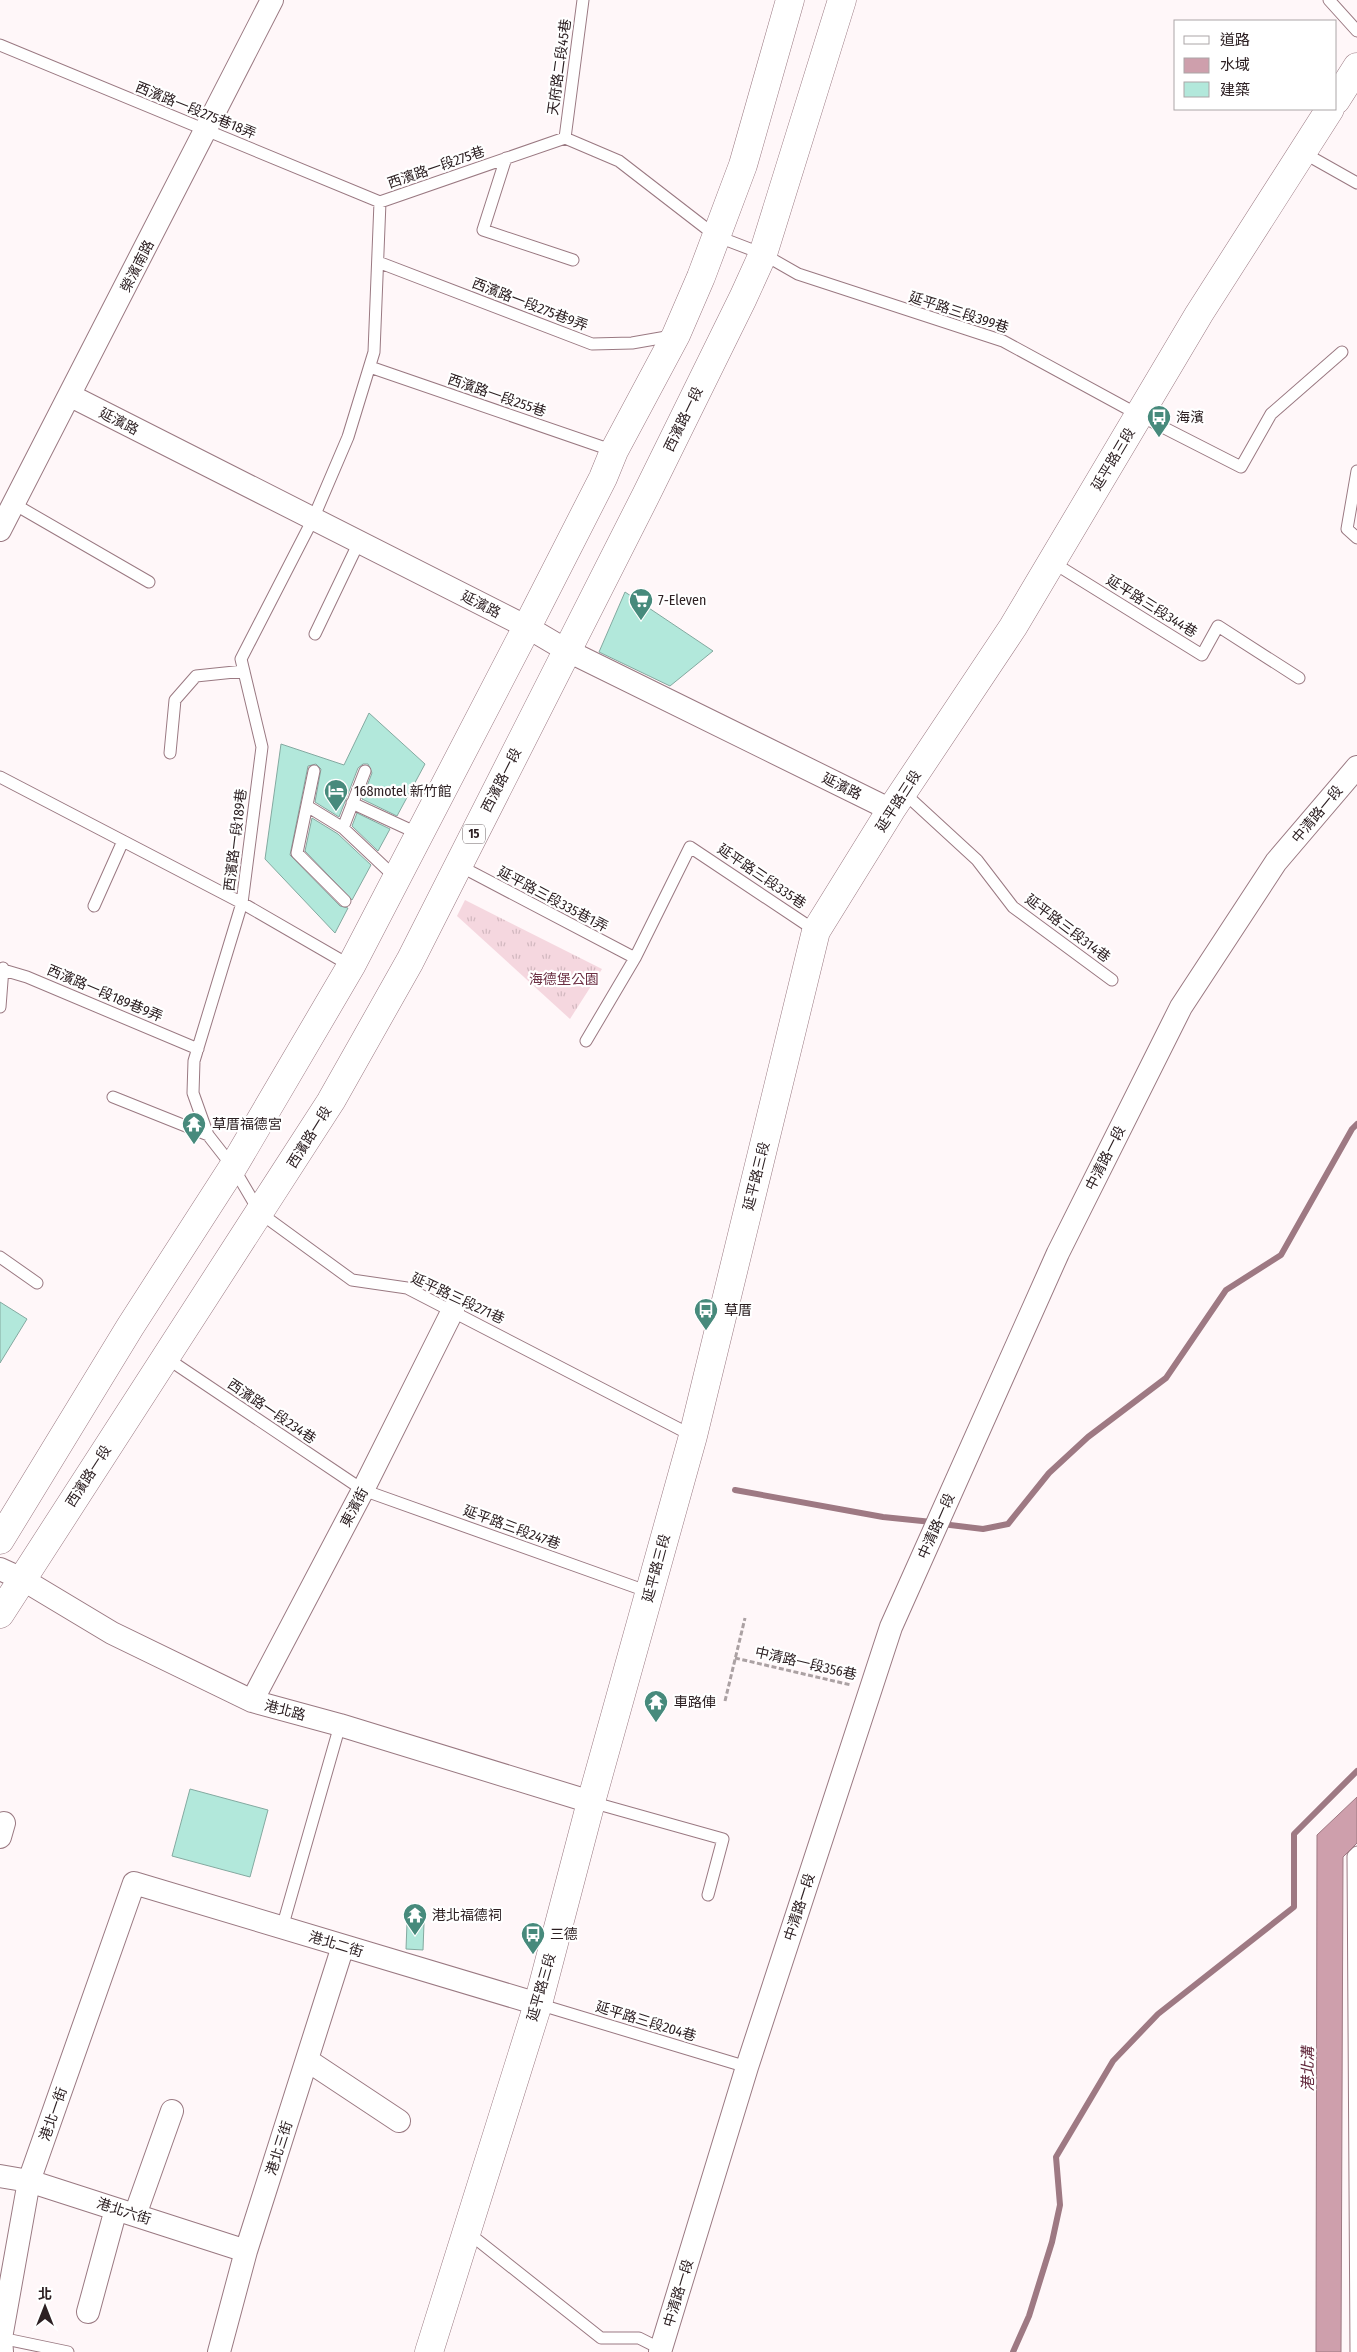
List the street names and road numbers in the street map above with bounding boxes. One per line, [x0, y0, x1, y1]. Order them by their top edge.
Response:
street label: 天府路二段45巷 [544, 18, 575, 116]
street label: 西濱路一段275巷18弄 [133, 79, 259, 142]
street label: 西濱路一段275巷 [385, 143, 487, 192]
street label: 榮濱南路 [117, 237, 158, 295]
street label: 西濱路一段275巷9弄 [469, 275, 590, 334]
street label: 延平路三段399巷 [907, 288, 1011, 337]
street label: 西濱路一段255巷 [445, 371, 548, 420]
street label: 西濱路一段 [660, 384, 706, 454]
street label: 延濱路 [96, 404, 141, 439]
street label: 延平路三段 [1088, 425, 1139, 494]
street label: 延平路三段344巷 [1103, 572, 1200, 641]
street label: 延濱路 [458, 587, 503, 622]
street label: 西濱路一段 [478, 745, 525, 815]
street label: 延平路三段 [872, 767, 925, 835]
street label: 延濱路 [819, 770, 864, 803]
street label: 中清路一段 [1288, 782, 1346, 847]
street label: 西濱路一段189巷 [221, 788, 250, 892]
road number: 15 [463, 824, 485, 844]
street label: 延平路三段335巷 [714, 841, 809, 912]
street label: 延平路三段335巷1弄 [495, 863, 611, 936]
street label: 延平路三段314巷 [1022, 891, 1114, 966]
street label: 西濱路一段189巷9弄 [44, 961, 165, 1025]
street label: 西濱路一段 [284, 1103, 335, 1171]
street label: 中清路一段 [1082, 1123, 1129, 1193]
street label: 延平路三段 [740, 1140, 773, 1212]
street label: 延平路三段271巷 [408, 1269, 507, 1328]
street label: 西濱路一段234巷 [224, 1376, 319, 1447]
street label: 西濱路一段 [62, 1442, 115, 1510]
street label: 東濱街 [337, 1485, 372, 1530]
street label: 中清路一段 [914, 1491, 958, 1562]
street label: 延平路三段247巷 [461, 1502, 563, 1553]
street label: 延平路三段 [639, 1532, 674, 1604]
street label: 中清路一段356巷 [753, 1644, 858, 1683]
street label: 港北路 [262, 1697, 307, 1724]
street label: 中清路一段 [781, 1871, 818, 1943]
street label: 港北二街 [307, 1928, 365, 1961]
street label: 延平路三段 [524, 1951, 559, 2023]
street label: 延平路三段204巷 [594, 1998, 698, 2045]
street label: 港北一街 [36, 2085, 71, 2143]
street label: 港北三街 [263, 2119, 296, 2177]
street label: 港北六街 [95, 2195, 153, 2228]
street label: 中清路一段 [660, 2257, 697, 2329]

